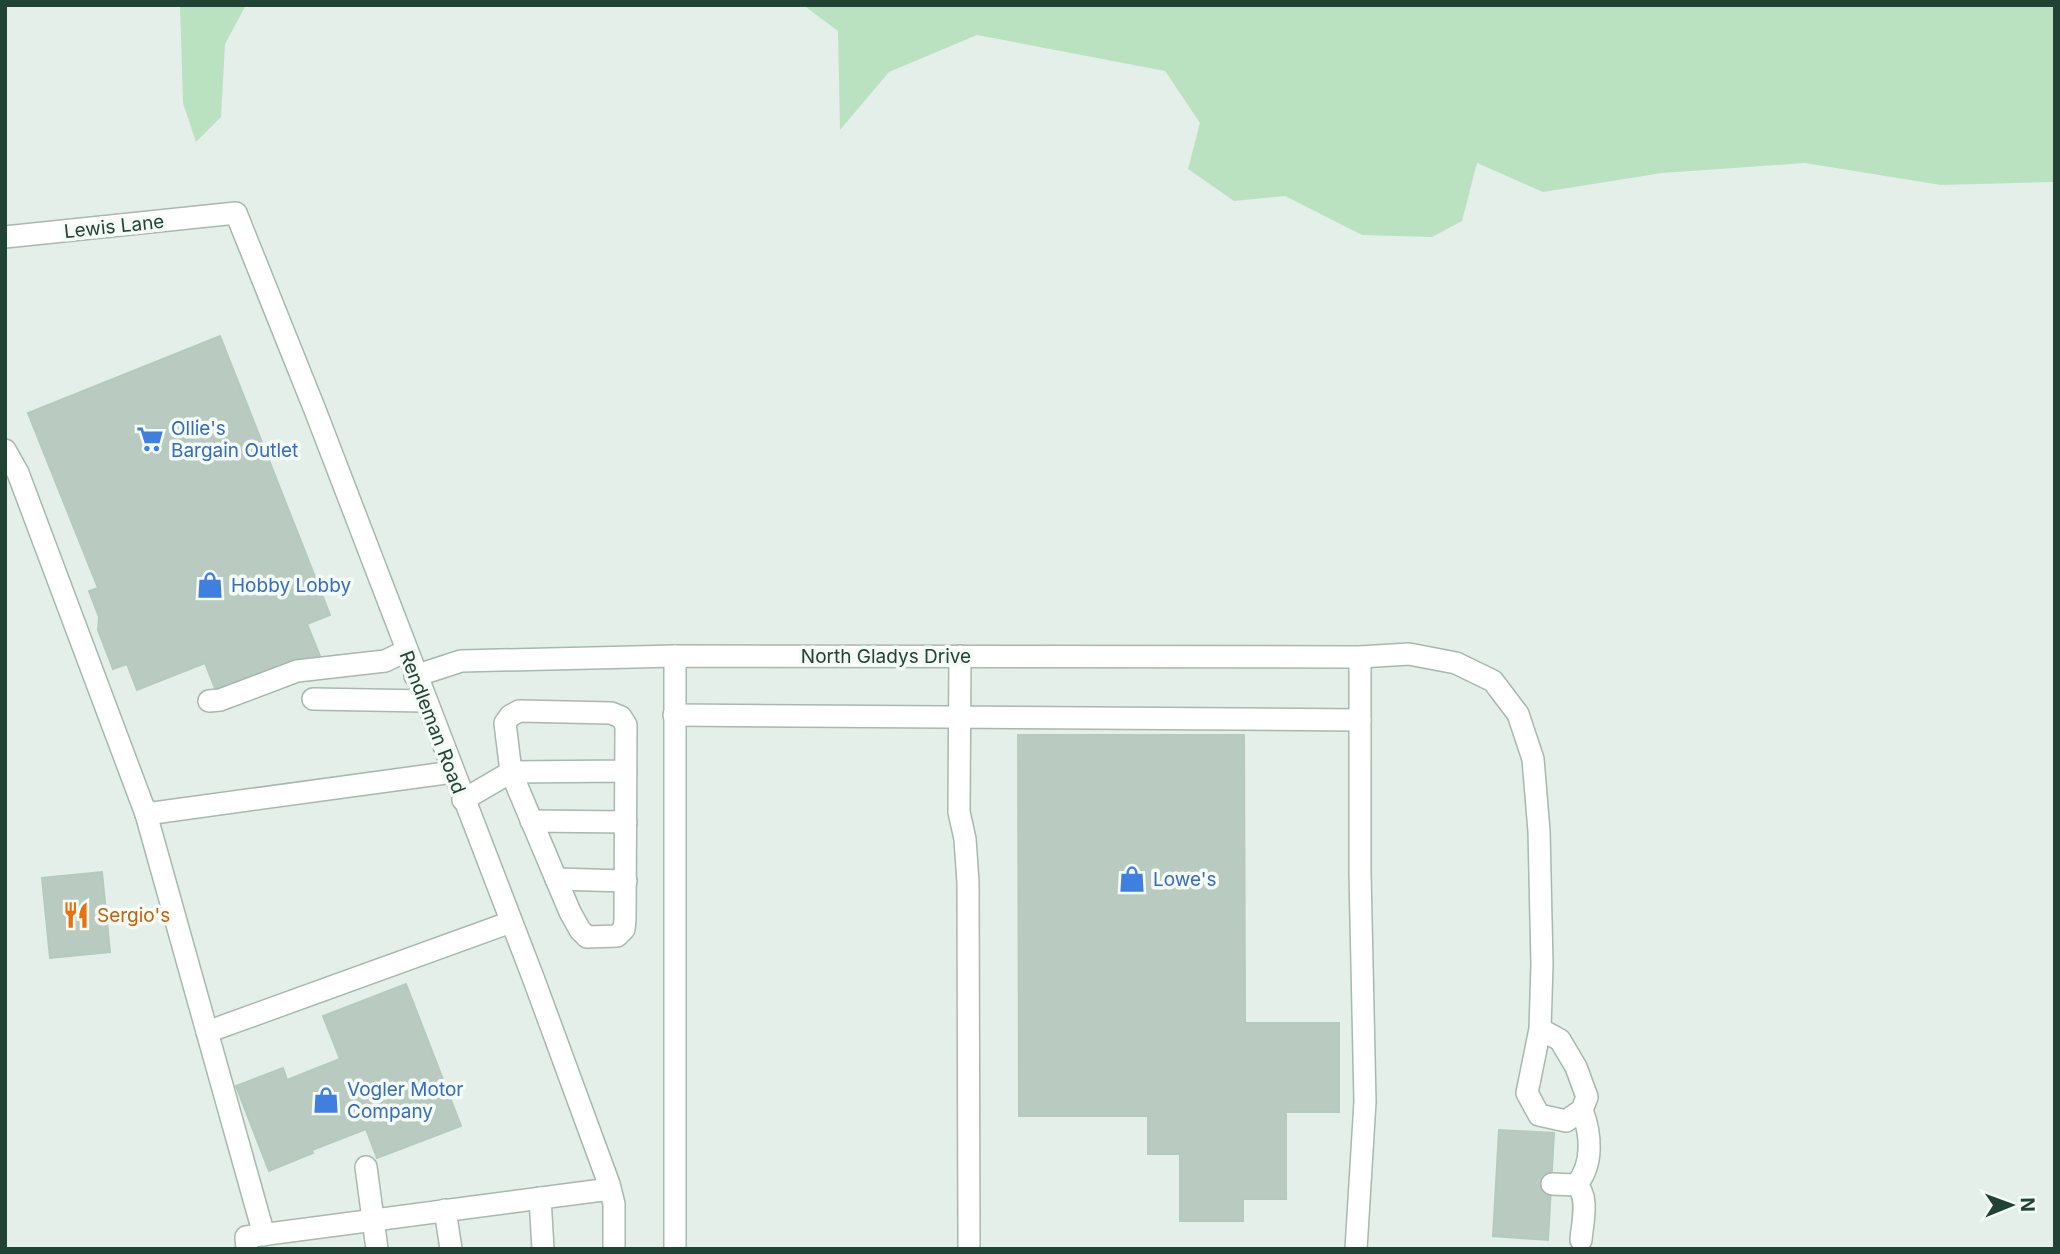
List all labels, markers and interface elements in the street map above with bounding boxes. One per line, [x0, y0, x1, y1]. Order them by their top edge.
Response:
street label: Lewis Lane [63, 210, 165, 243]
place label: Ollie's Bargain Outlet [171, 417, 298, 462]
supermarket icon: Ollie's Bargain Outlet [135, 424, 165, 454]
shop icon: Hobby Lobby [195, 570, 225, 600]
place label: Hobby Lobby [231, 574, 351, 597]
street label: North Gladys Drive [801, 645, 971, 668]
street label: Rendleman Road [395, 647, 470, 797]
shop icon: Lowe's [1117, 864, 1147, 894]
place label: Lowe's [1153, 868, 1217, 891]
restaurant icon: Sergio's [61, 900, 91, 930]
place label: Sergio's [97, 904, 170, 927]
place label: Vogler Motor Company [347, 1078, 464, 1123]
shop icon: Vogler Motor Company [311, 1085, 341, 1115]
north arrow [1976, 1170, 2046, 1240]
text: N [2016, 1197, 2039, 1212]

